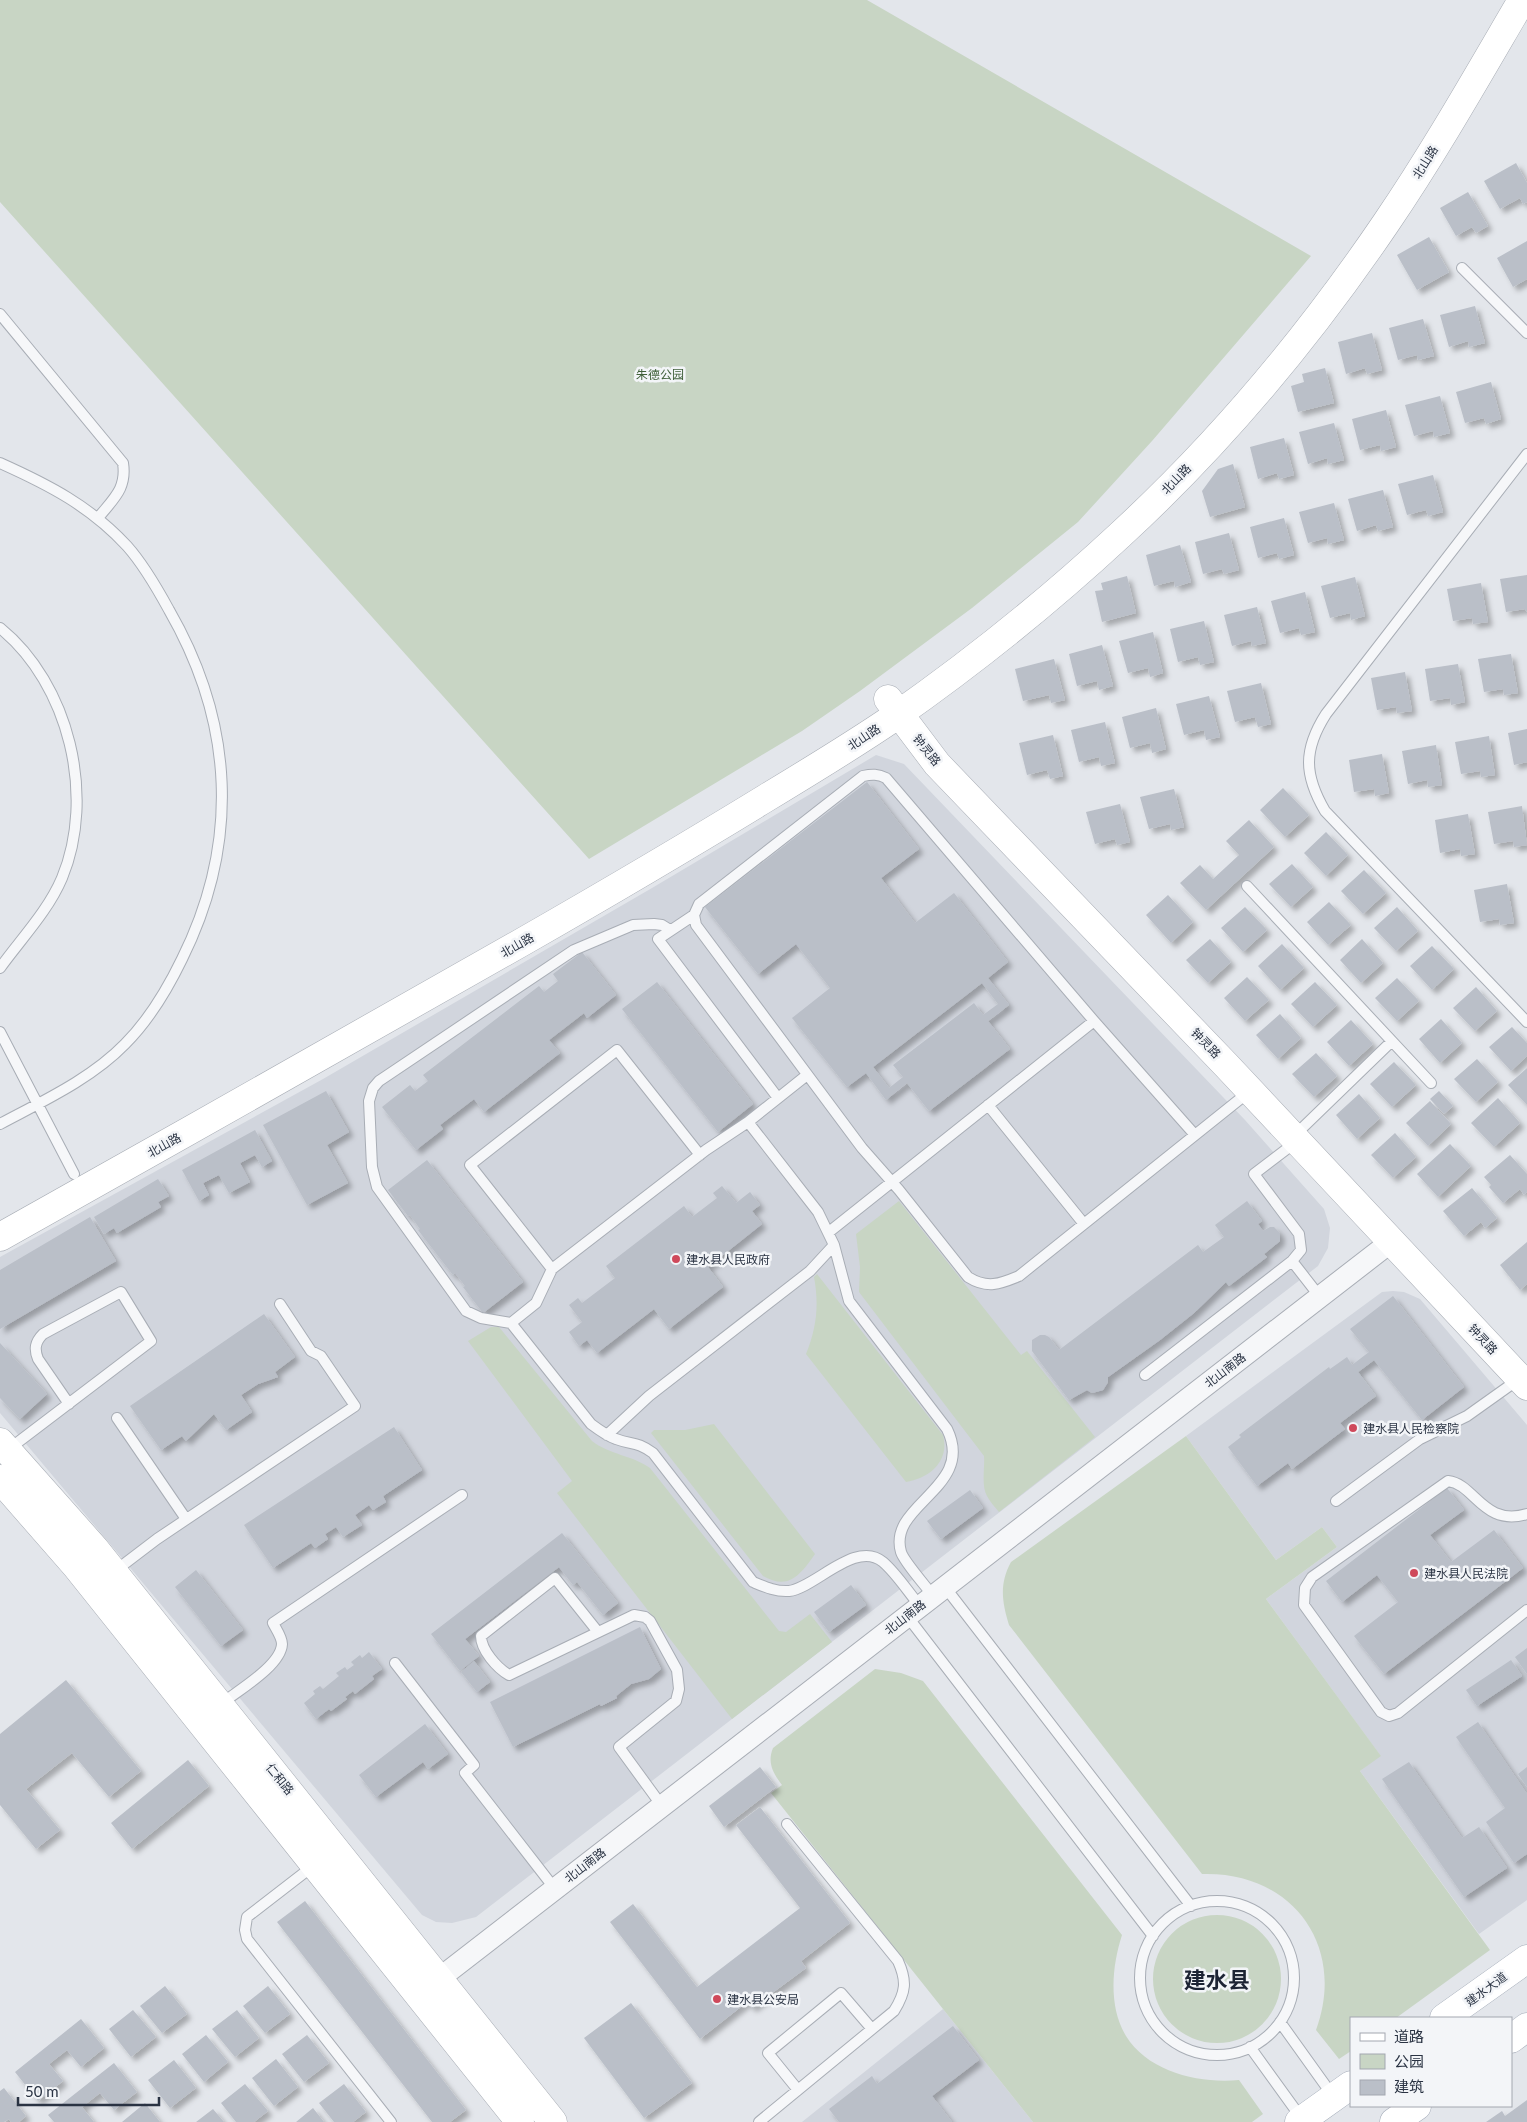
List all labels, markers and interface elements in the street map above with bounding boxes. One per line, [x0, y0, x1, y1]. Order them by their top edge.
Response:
street label: 北山路 [1409, 143, 1441, 181]
park label: 朱德公园 [636, 367, 684, 382]
street label: 北山路 [1158, 461, 1194, 497]
street label: 北山路 [845, 721, 883, 753]
street label: 钟灵路 [910, 731, 944, 769]
street label: 北山路 [498, 930, 536, 960]
street label: 钟灵路 [1188, 1025, 1224, 1061]
street label: 北山路 [145, 1130, 183, 1160]
place label: 建水县人民政府 [686, 1252, 770, 1267]
marker: 建水县人民政府 [670, 1253, 682, 1265]
street label: 钟灵路 [1465, 1321, 1501, 1357]
street label: 北山南路 [1201, 1349, 1249, 1391]
place label: 建水县人民检察院 [1363, 1421, 1459, 1436]
marker: 建水县人民检察院 [1347, 1422, 1359, 1434]
place label: 建水县人民法院 [1424, 1566, 1508, 1581]
marker: 建水县人民法院 [1408, 1567, 1420, 1579]
street label: 北山南路 [881, 1596, 929, 1638]
street label: 仁和路 [263, 1760, 297, 1798]
street label: 北山南路 [561, 1844, 609, 1886]
district label: 建水县 [1184, 1966, 1250, 1993]
street label: 建水大道 [1462, 1969, 1510, 2009]
place label: 建水县公安局 [727, 1992, 799, 2007]
marker: 建水县公安局 [711, 1993, 723, 2005]
legend [1350, 2017, 1512, 2107]
text: 道路 [1394, 2027, 1424, 2045]
text: 公园 [1394, 2052, 1424, 2070]
scale bar [18, 2074, 159, 2106]
text: 建筑 [1394, 2077, 1424, 2095]
text: 50 m [25, 2082, 59, 2100]

